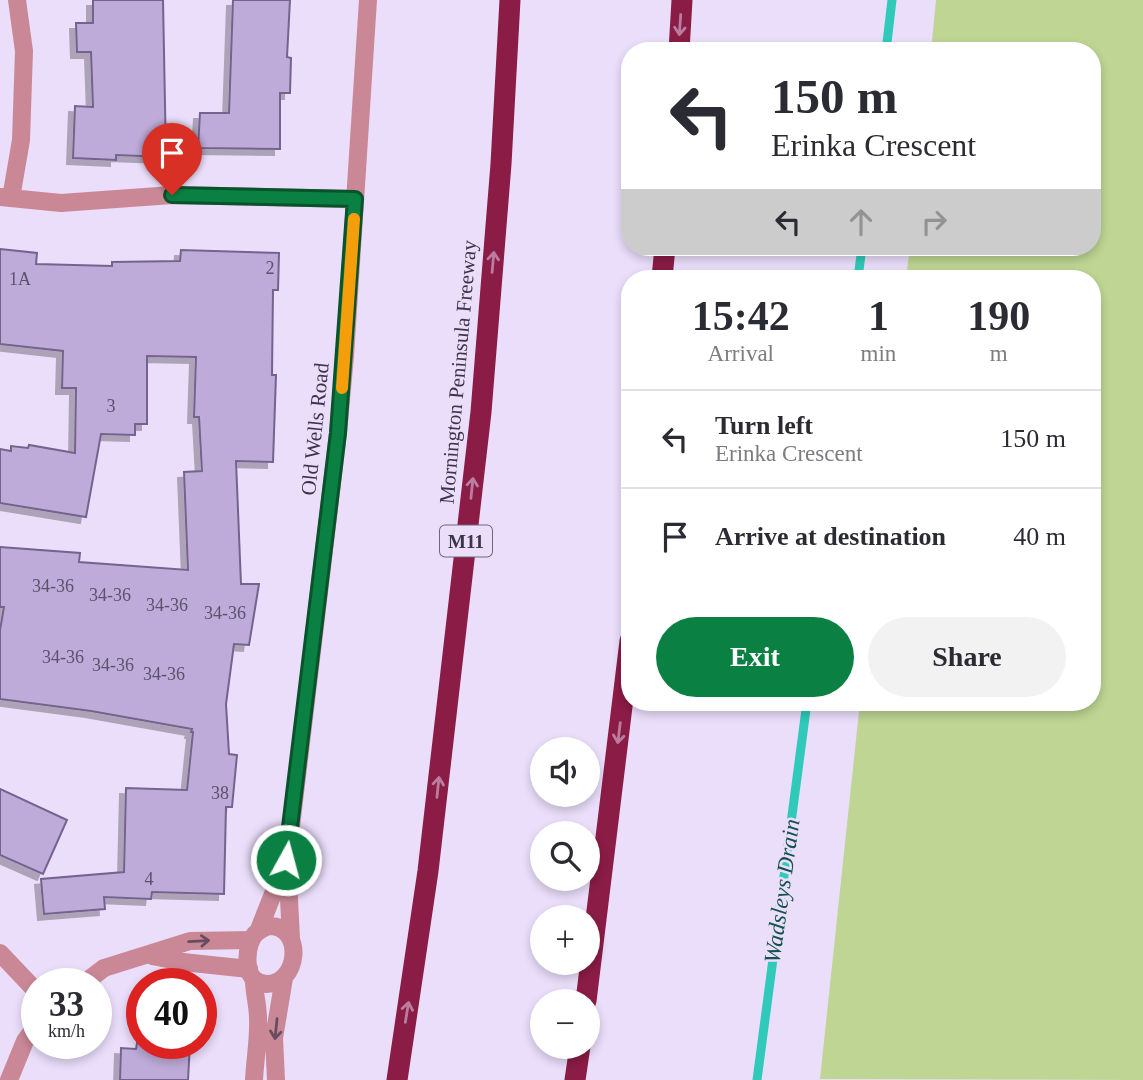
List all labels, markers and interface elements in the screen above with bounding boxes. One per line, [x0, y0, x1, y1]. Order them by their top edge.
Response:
one-way arrow [673, 14, 686, 36]
text: 150 m [771, 69, 898, 124]
icon: left [656, 70, 747, 161]
pin [142, 123, 202, 195]
text: Erinka Crescent [771, 127, 976, 163]
icon: arrive [153, 134, 191, 172]
icon: left [769, 203, 807, 241]
icon: ahead [842, 203, 880, 241]
icon: right [915, 203, 953, 241]
street label: Mornington Peninsula Freeway [435, 239, 482, 505]
one-way arrow [487, 251, 500, 273]
house number: 2 [266, 258, 275, 278]
house number: 1A [9, 269, 31, 289]
text: 15:42 [692, 293, 790, 339]
text: 1 [868, 293, 889, 339]
text: 190 [967, 293, 1030, 339]
text: Arrival [708, 341, 774, 366]
text: min [861, 341, 896, 366]
text: m [990, 341, 1008, 366]
street label: Old Wells Road [296, 361, 334, 497]
house number: 3 [107, 396, 116, 416]
text: Turn left [715, 411, 813, 440]
icon: left [656, 420, 694, 458]
text: 150 m [1000, 424, 1066, 453]
text: Erinka Crescent [715, 441, 863, 466]
one-way arrow [466, 477, 479, 500]
icon: arrive [656, 518, 694, 556]
text: Arrive at destination [715, 522, 946, 551]
text: 40 m [1013, 522, 1066, 551]
road number: M11 [440, 526, 492, 556]
house number: 34-36 [32, 576, 74, 596]
house number: 34-36 [89, 585, 131, 605]
house number: 34-36 [146, 595, 188, 615]
house number: 34-36 [204, 603, 246, 623]
button: Exit [656, 617, 854, 697]
button: Share [868, 617, 1066, 697]
house number: 34-36 [42, 647, 84, 667]
house number: 34-36 [92, 655, 134, 675]
house number: 34-36 [143, 664, 185, 684]
one-way arrow [612, 721, 625, 744]
map controls [530, 737, 600, 1059]
button: sound [530, 737, 600, 807]
one-way arrow [432, 776, 445, 799]
house number: 38 [211, 783, 229, 803]
water label: Wadsleys Drain [759, 817, 805, 965]
button: search [530, 821, 600, 891]
position arrow [249, 823, 323, 897]
house number: 4 [145, 869, 154, 889]
button: + [530, 905, 600, 975]
one-way arrow [187, 934, 210, 947]
speed limit sign: 40 [126, 968, 217, 1059]
text: 33 [49, 985, 84, 1024]
button: − [530, 989, 600, 1059]
one-way arrow [401, 1002, 414, 1024]
one-way arrow [269, 1017, 282, 1040]
text: km/h [48, 1021, 85, 1041]

